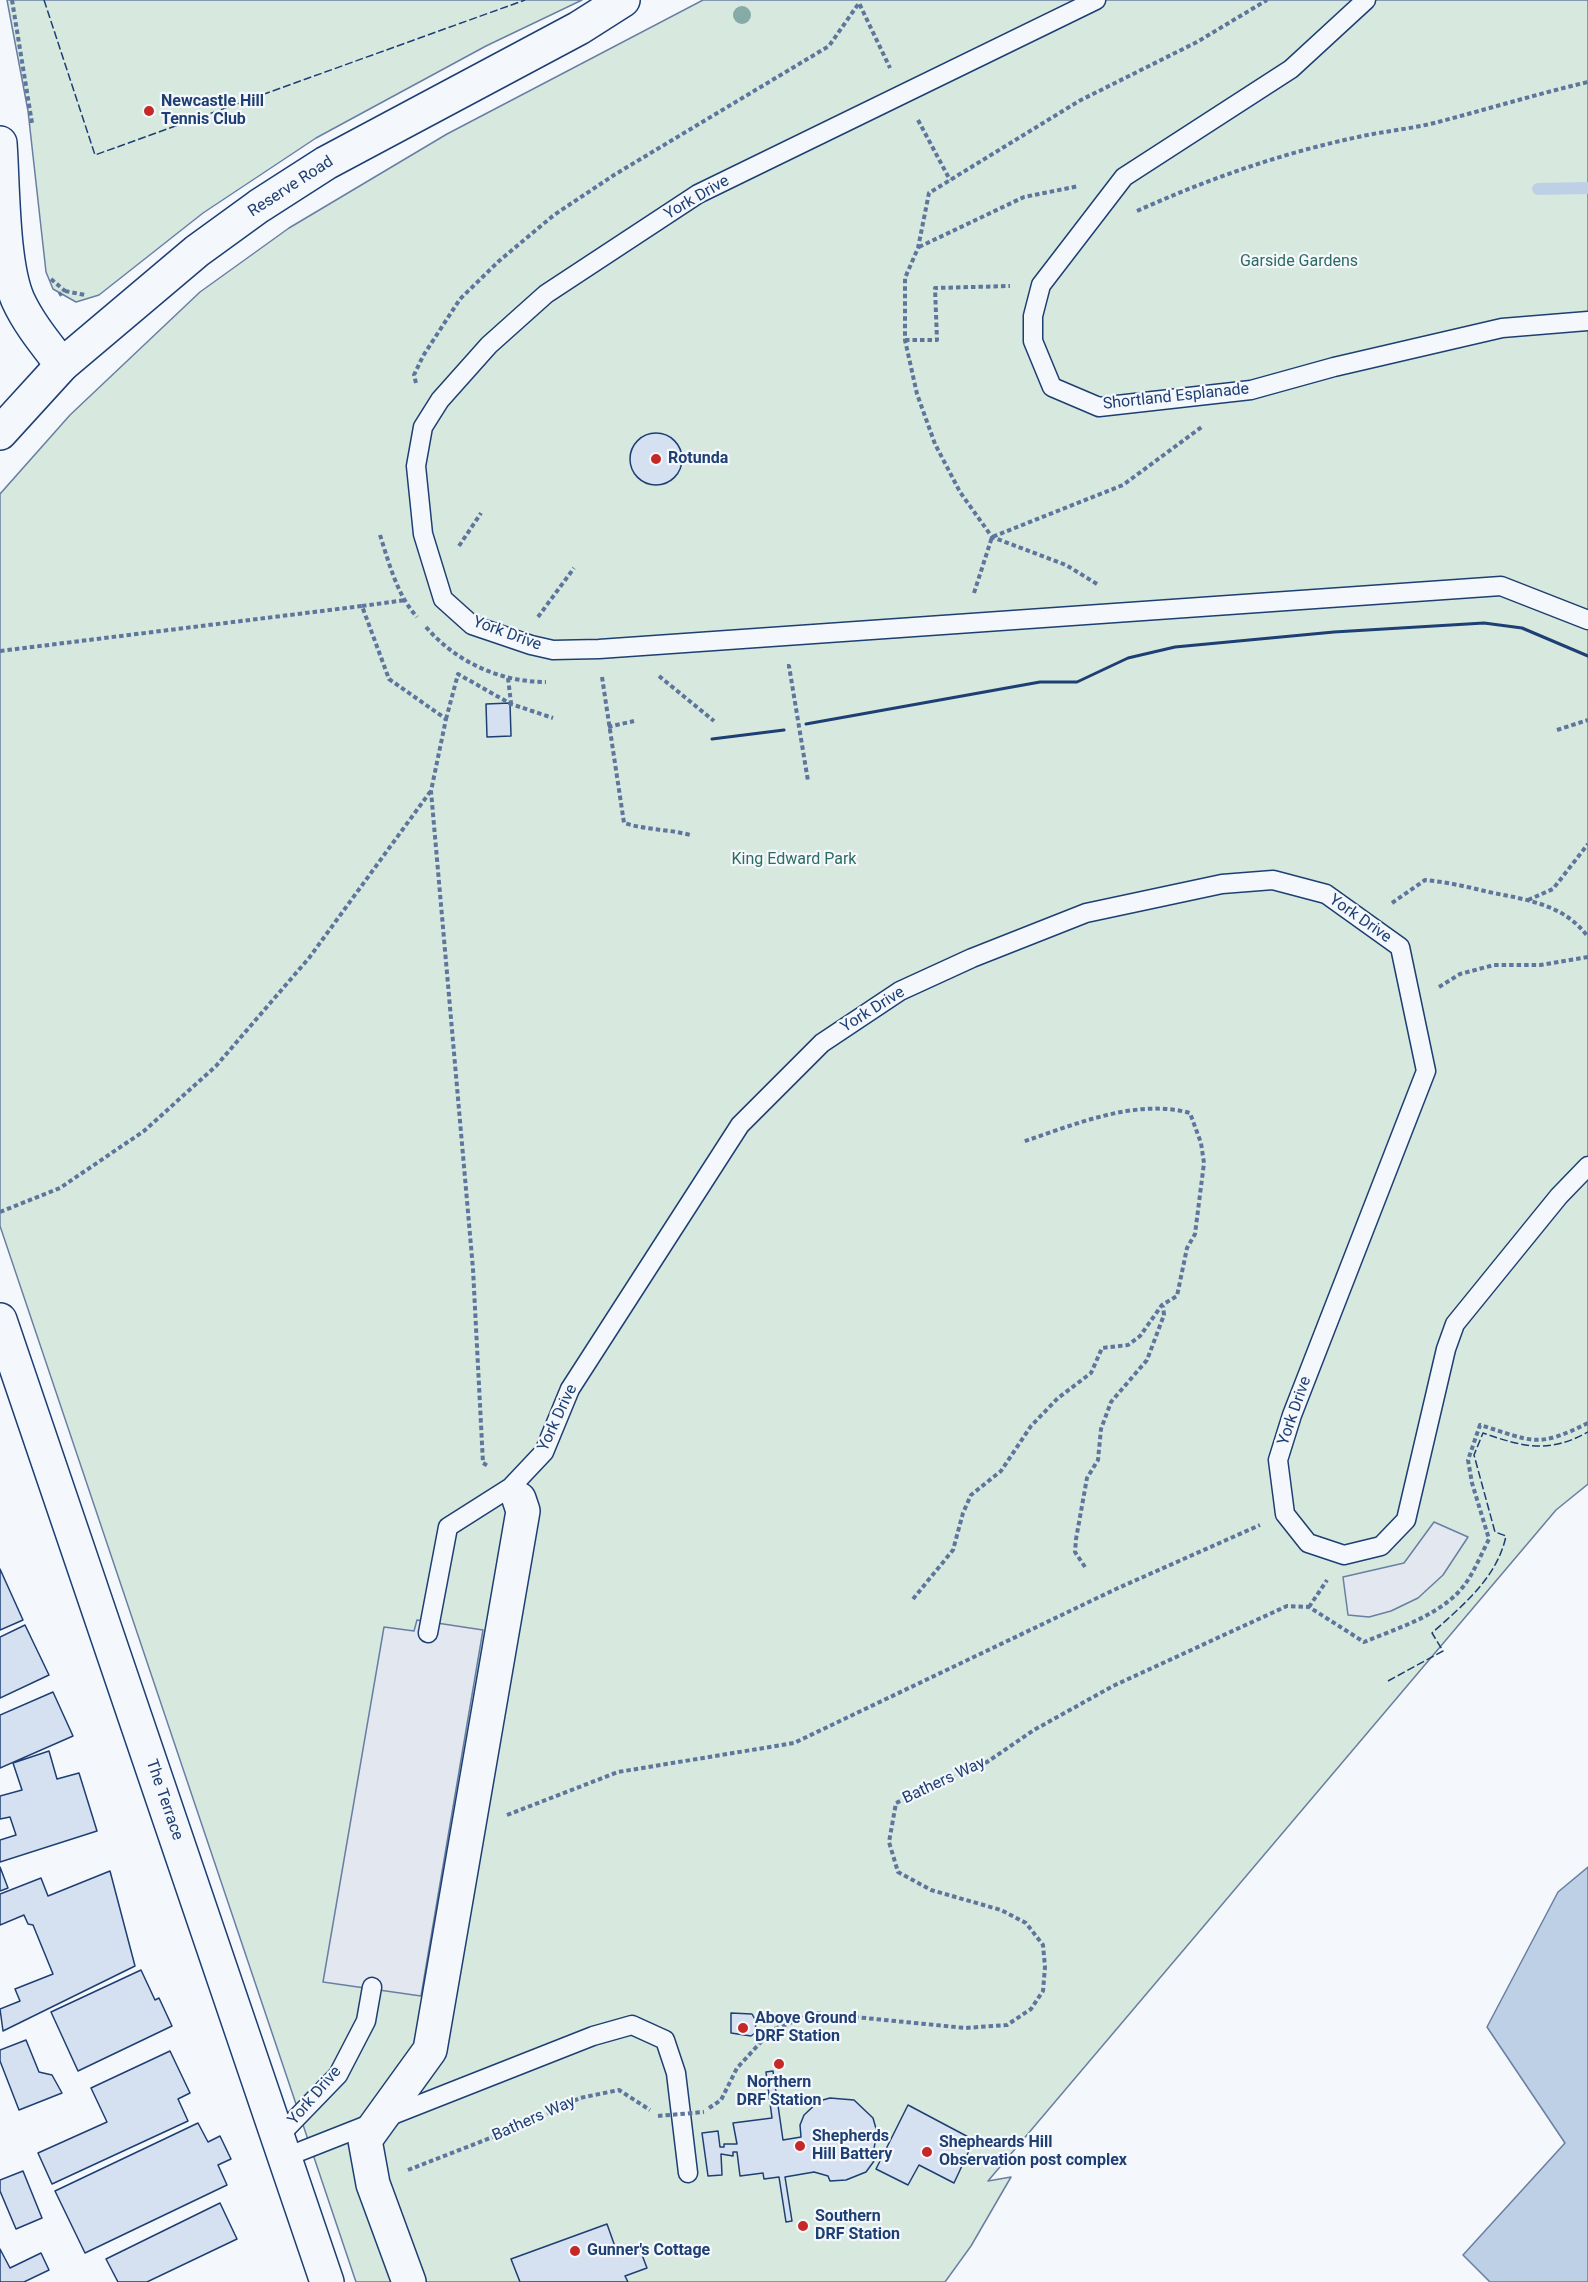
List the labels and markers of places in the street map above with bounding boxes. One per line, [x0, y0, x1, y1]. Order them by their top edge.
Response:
place label: Newcastle Hill Tennis Club [161, 92, 264, 130]
marker: Newcastle Hill Tennis Club [142, 104, 156, 118]
place label: Rotunda [668, 449, 728, 469]
marker: Rotunda [649, 452, 663, 466]
place label: Above Ground DRF Station [755, 2009, 857, 2047]
marker: Above Ground DRF Station [736, 2021, 750, 2035]
marker: Northern DRF Station [772, 2057, 786, 2071]
place label: Northern DRF Station [737, 2073, 821, 2111]
place label: Shepherds Hill Battery [812, 2127, 892, 2165]
place label: Shepheards Hill Observation post complex [939, 2133, 1127, 2171]
marker: Shepherds Hill Battery [793, 2139, 807, 2153]
marker: Shepheards Hill Observation post complex [920, 2145, 934, 2159]
place label: Southern DRF Station [815, 2207, 900, 2245]
marker: Southern DRF Station [796, 2219, 810, 2233]
place label: Gunner's Cottage [587, 2241, 710, 2261]
marker: Gunner's Cottage [568, 2244, 582, 2258]

